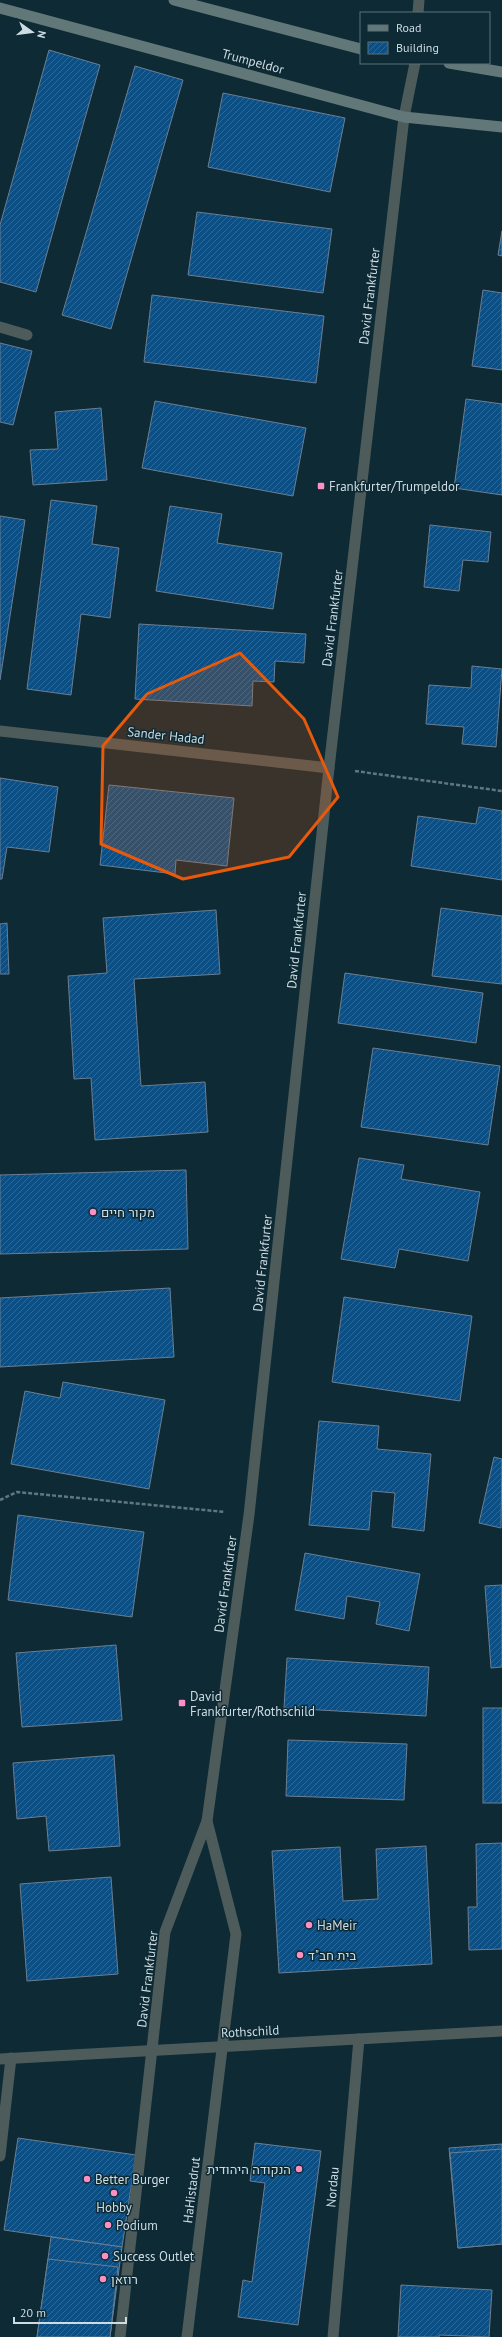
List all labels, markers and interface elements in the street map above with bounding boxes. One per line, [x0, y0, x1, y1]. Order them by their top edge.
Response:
north arrow [12, 12, 52, 52]
legend [360, 12, 490, 64]
text: Road [396, 20, 421, 35]
text: N [34, 29, 49, 40]
text: Building [396, 40, 439, 55]
street label: Trumpeldor [220, 45, 286, 78]
street label: David Frankfurter [355, 246, 384, 345]
place label: Frankfurter/Trumpeldor [329, 478, 460, 495]
marker: Frankfurter/Trumpeldor [316, 481, 326, 491]
street label: David Frankfurter [318, 568, 347, 667]
street label: Sander Hadad [126, 723, 205, 748]
street label: David Frankfurter [283, 890, 310, 989]
place label: מקור חיים [101, 1204, 155, 1221]
marker: מקור חיים [88, 1207, 98, 1217]
street label: David Frankfurter [249, 1213, 276, 1312]
street label: David Frankfurter [210, 1534, 241, 1633]
place label: David Frankfurter/Rothschild [190, 1688, 315, 1720]
marker: David Frankfurter/Rothschild [177, 1698, 187, 1708]
place label: HaMeir [317, 1917, 358, 1934]
marker: HaMeir [304, 1920, 314, 1930]
street label: David Frankfurter [133, 1929, 162, 2028]
place label: בית חב"ד [308, 1947, 356, 1964]
marker: בית חב"ד [295, 1950, 305, 1960]
street label: Rothschild [220, 2021, 280, 2042]
street label: HaHistadrut [179, 2155, 204, 2224]
place label: הנקודה היהודית [207, 2161, 291, 2178]
marker: הנקודה היהודית [294, 2164, 304, 2174]
street label: Nordau [322, 2166, 343, 2208]
place label: Better Burger [95, 2171, 170, 2188]
marker: Better Burger [82, 2174, 92, 2184]
marker: Hobby [109, 2188, 119, 2198]
place label: Hobby [96, 2199, 132, 2216]
place label: Podium [116, 2217, 158, 2234]
marker: Podium [103, 2220, 113, 2230]
place label: Success Outlet [113, 2248, 195, 2265]
marker: Success Outlet [100, 2251, 110, 2261]
place label: רוזאן [111, 2271, 138, 2288]
marker: רוזאן [98, 2274, 108, 2284]
scale bar [14, 2299, 126, 2325]
text: 20 m [20, 2305, 46, 2320]

